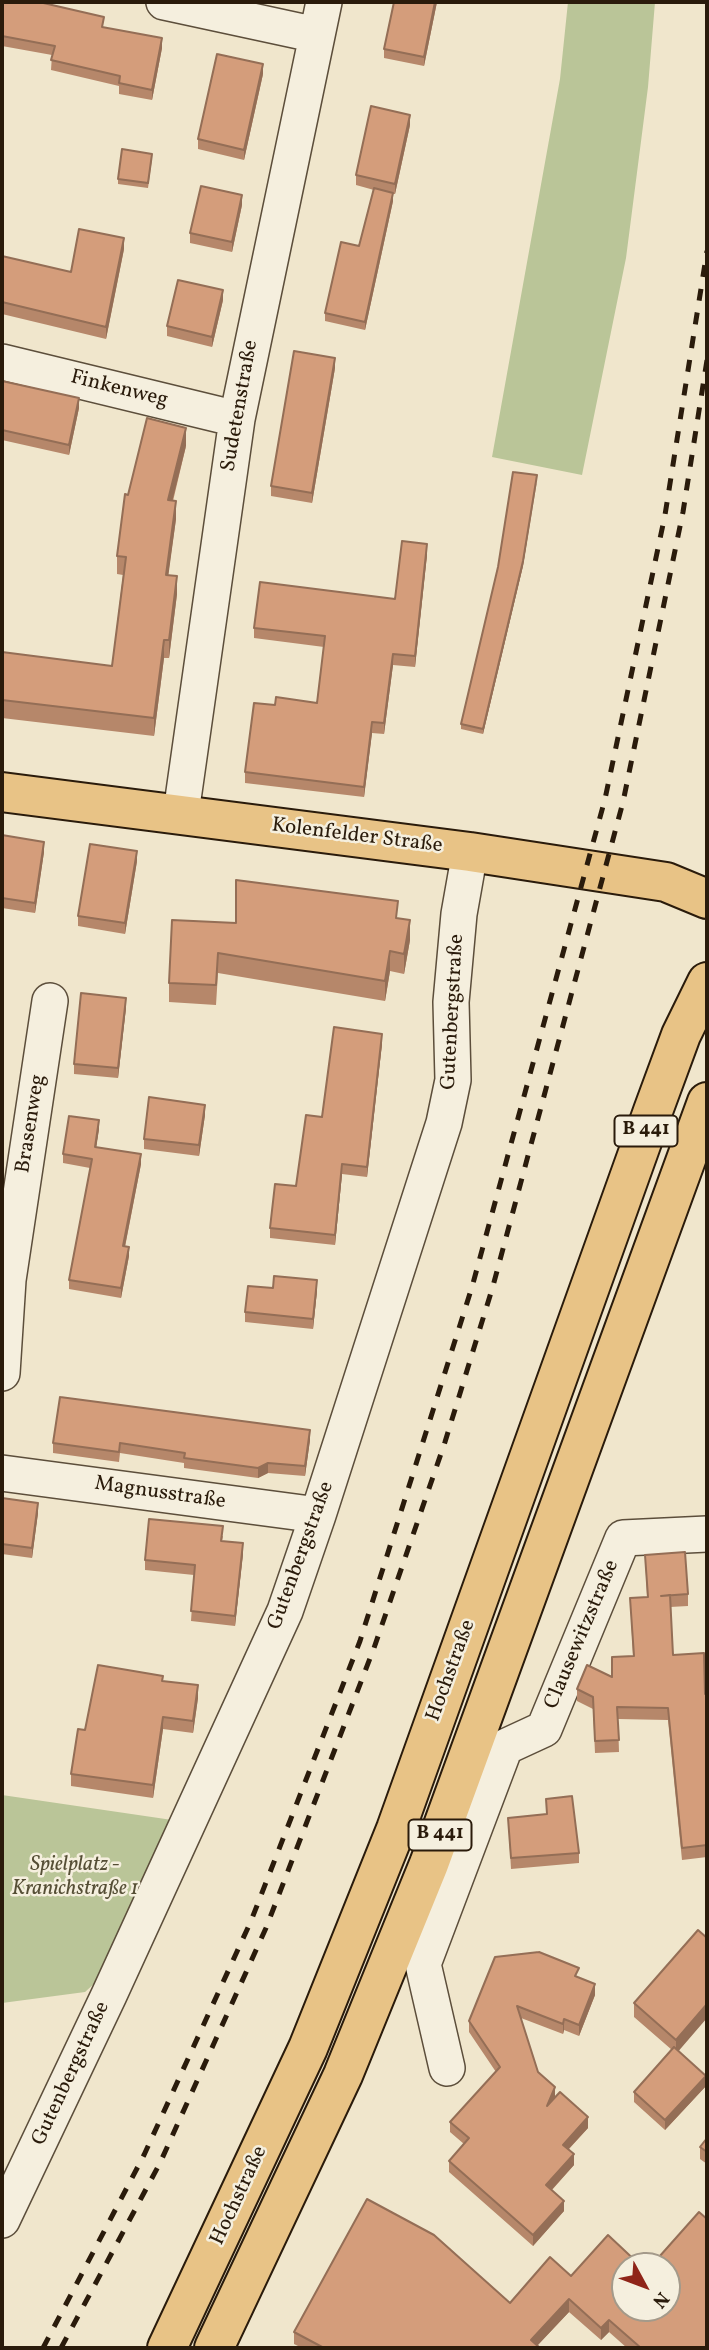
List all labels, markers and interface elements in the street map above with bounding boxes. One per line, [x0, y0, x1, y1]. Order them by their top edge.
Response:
street label: Sudetenstraße [217, 338, 265, 474]
street label: Finkenweg [68, 366, 170, 414]
street label: Kolenfelder Straße [270, 814, 444, 860]
street label: Gutenbergstraße [437, 933, 471, 1091]
street label: Brasenweg [12, 1073, 52, 1175]
road number: B 441 [614, 1116, 678, 1147]
street label: Magnusstraße [93, 1472, 227, 1516]
street label: Gutenbergstraße [263, 1478, 341, 1634]
street label: Clausewitzstraße [540, 1557, 626, 1713]
street label: Hochstraße [422, 1617, 482, 1725]
road number: B 441 [408, 1820, 472, 1851]
park label: Spielplatz - Kranichstraße 1 [12, 1853, 138, 1903]
street label: Gutenbergstraße [28, 1998, 116, 2150]
street label: Hochstraße [206, 2142, 274, 2250]
north arrow [611, 2252, 681, 2322]
text: N [646, 2286, 675, 2313]

